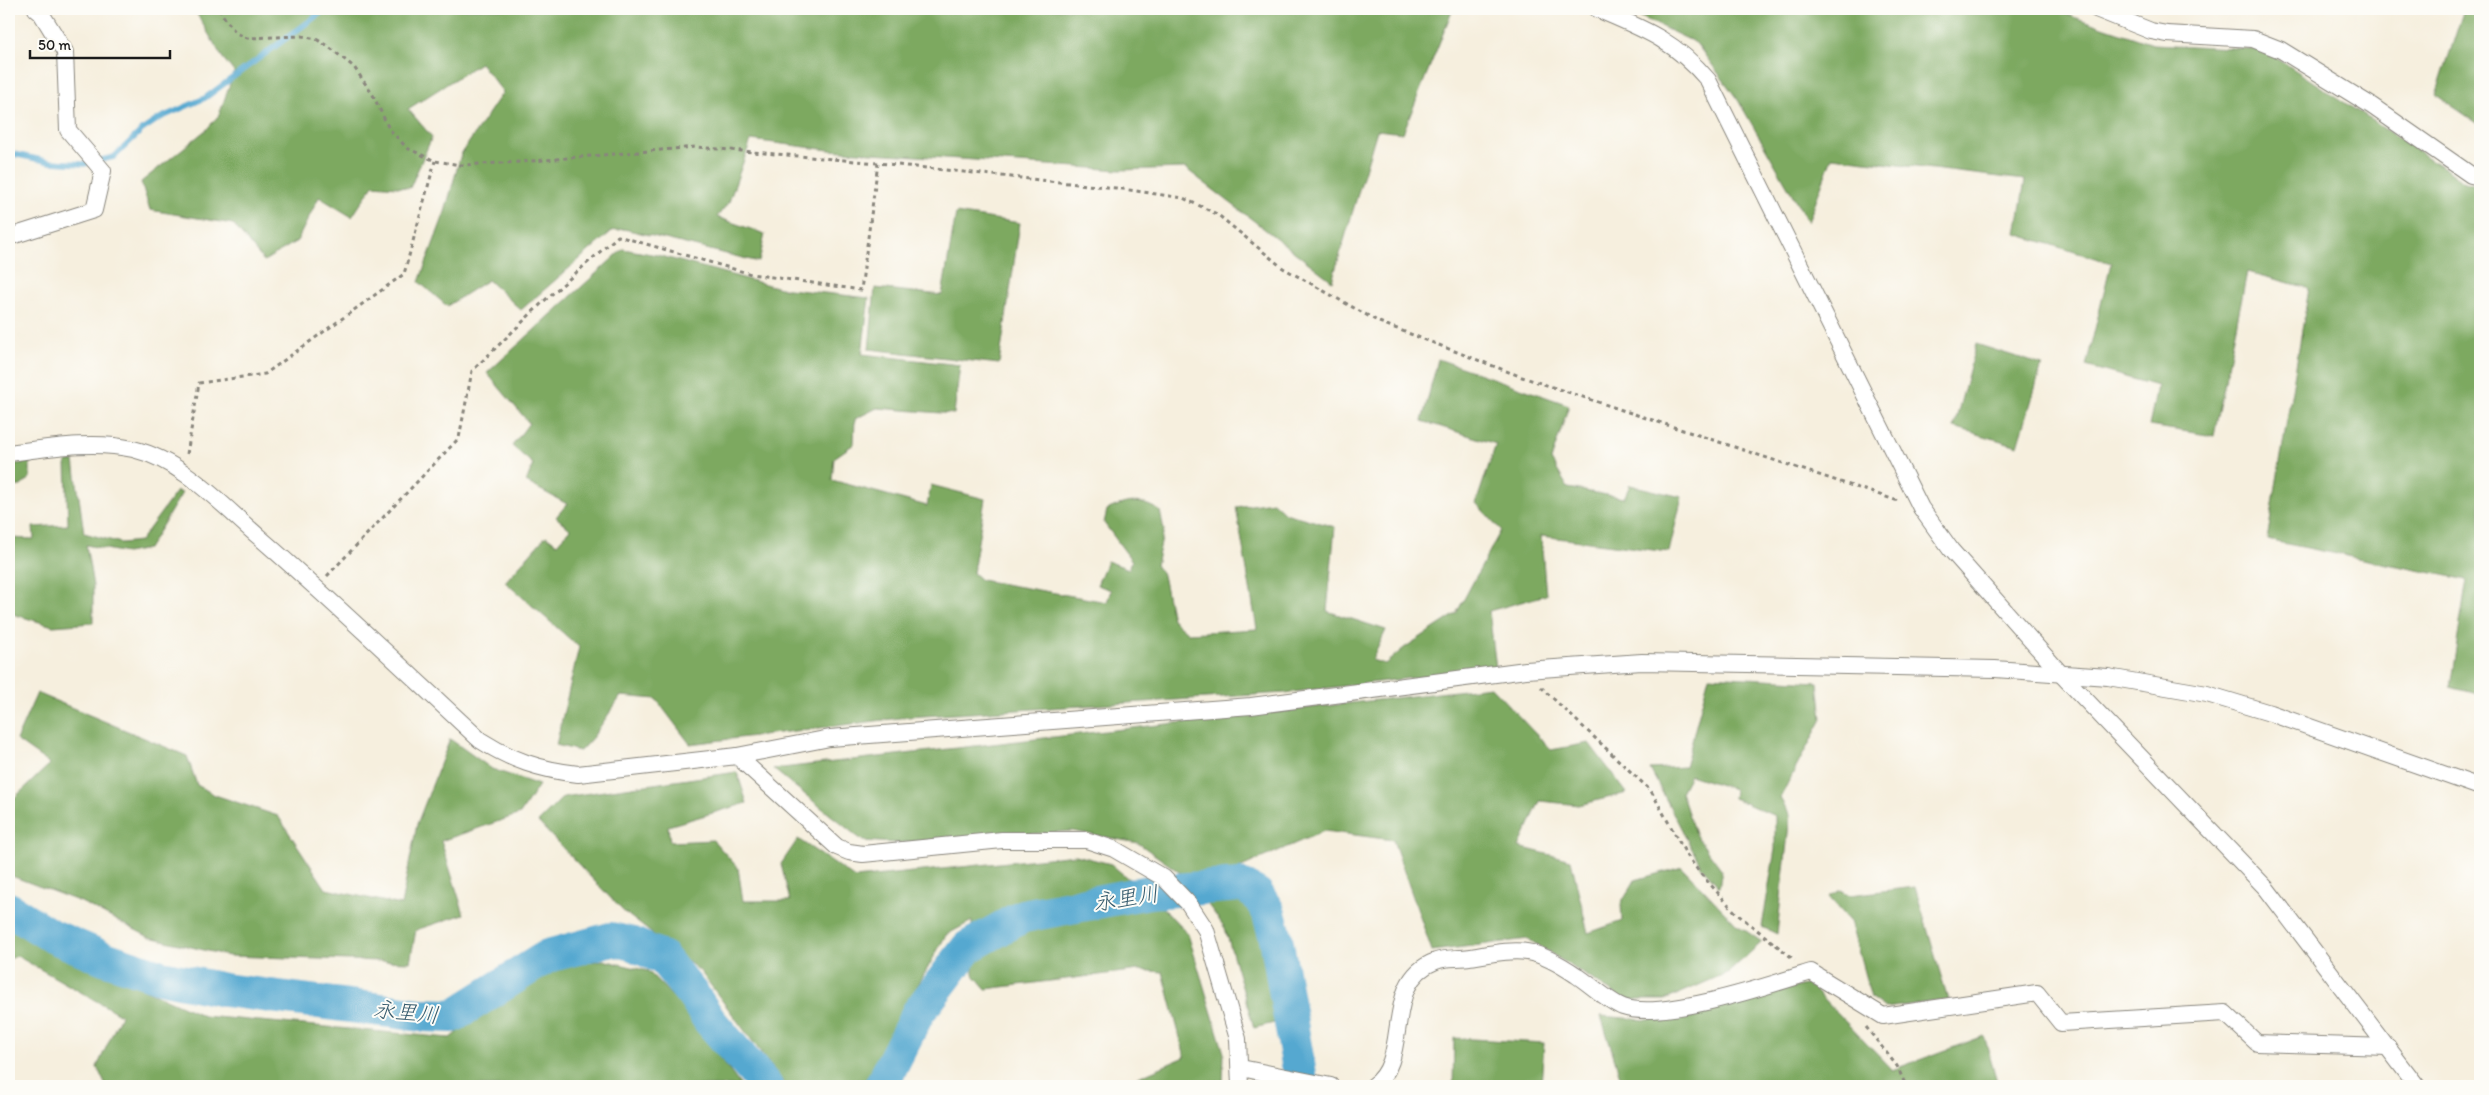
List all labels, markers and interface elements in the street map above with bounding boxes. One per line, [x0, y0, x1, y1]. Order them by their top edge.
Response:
scale bar [30, 28, 170, 60]
text: 50 m [38, 36, 71, 54]
water label: 永里川 [1091, 880, 1161, 916]
water label: 永里川 [372, 995, 440, 1029]

